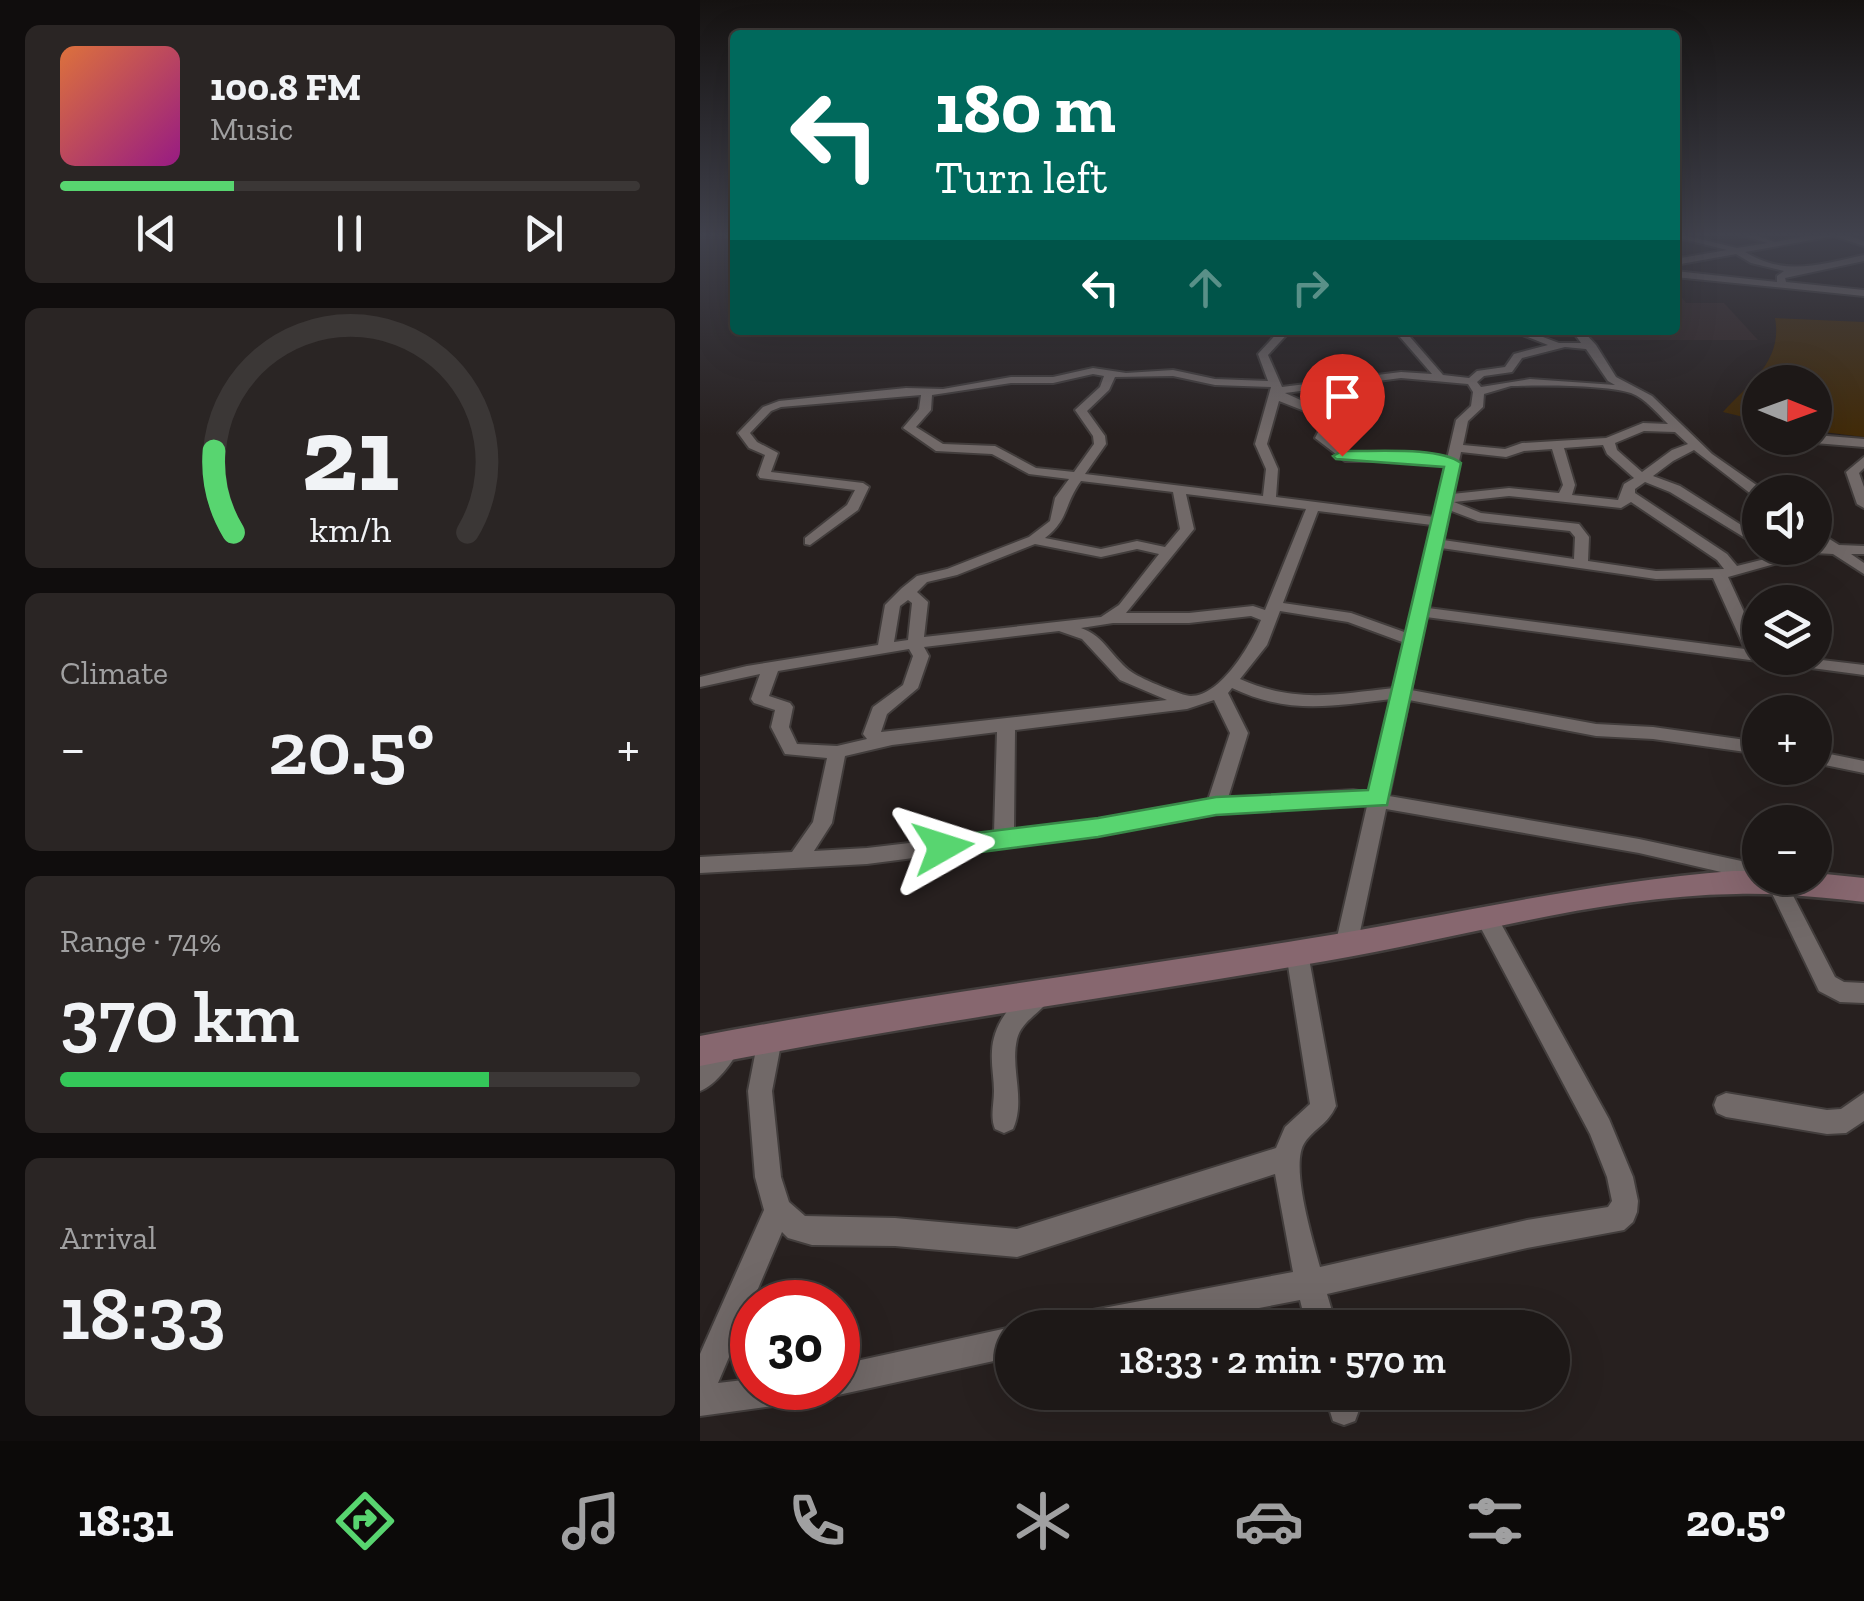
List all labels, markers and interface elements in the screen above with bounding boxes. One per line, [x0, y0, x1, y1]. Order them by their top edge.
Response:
text: 100.8 FM [210, 64, 361, 110]
text: 180 m [935, 66, 1116, 150]
icon: left [770, 70, 900, 200]
text: Music [210, 110, 293, 148]
text: Turn left [935, 151, 1107, 205]
icon: previous [129, 206, 184, 261]
icon: pause [322, 206, 377, 261]
icon: next [516, 206, 571, 261]
icon: left [1073, 260, 1128, 315]
icon: ahead [1178, 260, 1233, 315]
icon: right [1283, 260, 1338, 315]
pin [1300, 354, 1385, 457]
north arrow [1742, 365, 1832, 455]
map controls [1742, 365, 1832, 895]
icon: arrive [1315, 369, 1370, 424]
text: 21 [301, 392, 399, 517]
button: sound [1742, 475, 1832, 565]
text: km/h [309, 508, 391, 551]
button: layers [1742, 585, 1832, 675]
text: Climate [60, 654, 168, 692]
button: + [1742, 695, 1832, 785]
text: 20.5° [268, 703, 435, 793]
text: − [60, 715, 86, 781]
text: + [617, 715, 640, 781]
position arrow [891, 795, 995, 899]
button: − [1742, 805, 1832, 895]
text: Range · 74% [60, 922, 221, 960]
text: 370 km [60, 971, 299, 1061]
text: Arrival [60, 1219, 156, 1257]
text: 18:33 [60, 1268, 226, 1358]
speed limit sign: 30 [730, 1280, 860, 1410]
text: 18:33 · 2 min · 570 m [1119, 1337, 1446, 1383]
icon: directions [330, 1486, 400, 1556]
icon: music [556, 1486, 626, 1556]
icon: phone [782, 1486, 852, 1556]
icon: climate [1008, 1486, 1078, 1556]
icon: car [1234, 1486, 1304, 1556]
icon: filters [1460, 1486, 1530, 1556]
text: 18:31 [78, 1494, 174, 1548]
text: 20.5° [1686, 1494, 1786, 1548]

